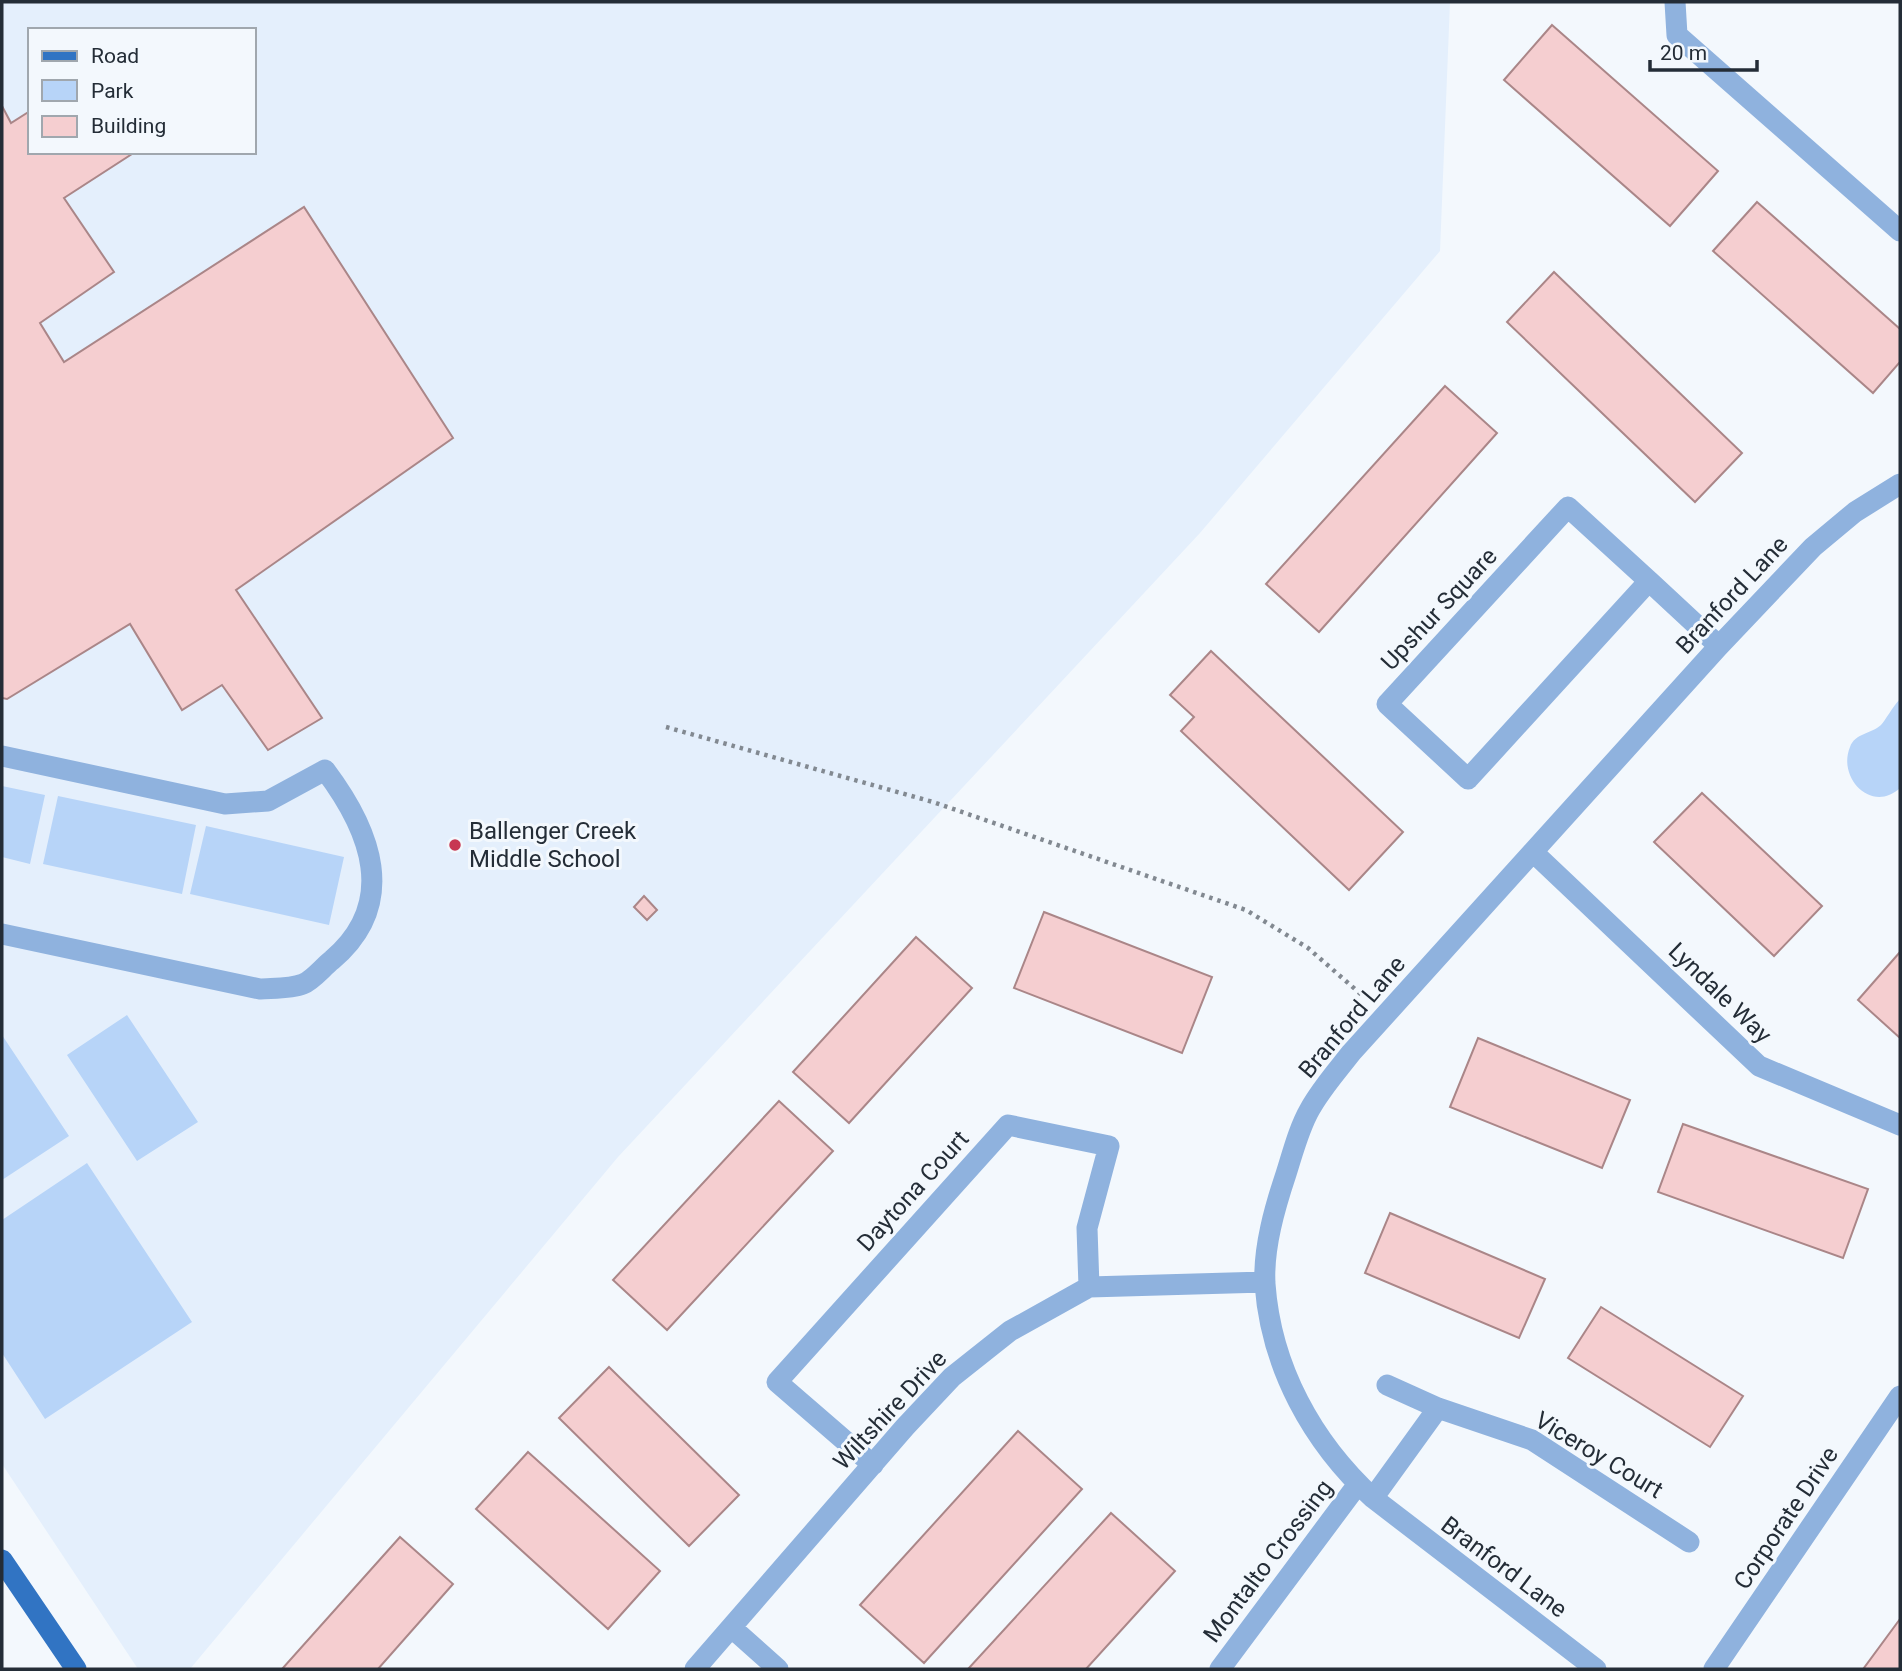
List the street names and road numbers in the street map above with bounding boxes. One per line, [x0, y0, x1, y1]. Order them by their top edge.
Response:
street label: Branford Lane [1670, 530, 1794, 660]
street label: Upshur Square [1375, 542, 1503, 676]
street label: Lyndale Way [1663, 937, 1778, 1049]
street label: Branford Lane [1293, 950, 1411, 1084]
street label: Daytona Court [852, 1125, 975, 1257]
street label: Wiltshire Drive [828, 1345, 952, 1475]
street label: Viceroy Court [1530, 1406, 1668, 1504]
street label: Corporate Drive [1728, 1441, 1844, 1595]
street label: Montalto Crossing [1198, 1474, 1338, 1648]
street label: Branford Lane [1436, 1511, 1572, 1623]

